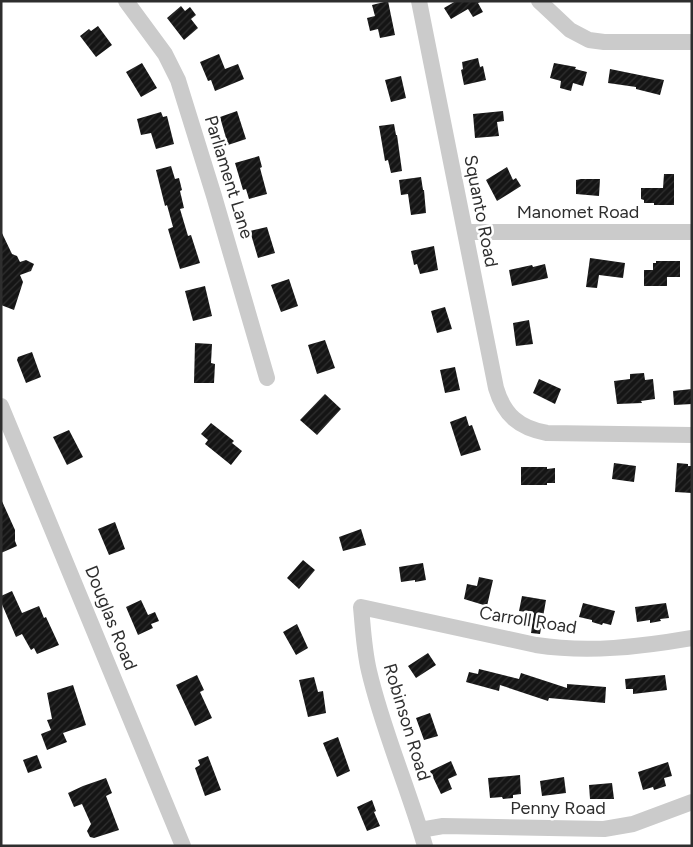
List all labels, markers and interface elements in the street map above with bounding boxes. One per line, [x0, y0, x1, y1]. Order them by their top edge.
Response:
street label: Parliament Lane [200, 113, 258, 241]
street label: Squanto Road [459, 153, 503, 269]
street label: Manomet Road [517, 201, 639, 223]
street label: Douglas Road [80, 562, 142, 674]
street label: Carroll Road [478, 601, 578, 639]
street label: Robinson Road [379, 661, 435, 783]
street label: Penny Road [510, 797, 606, 819]

